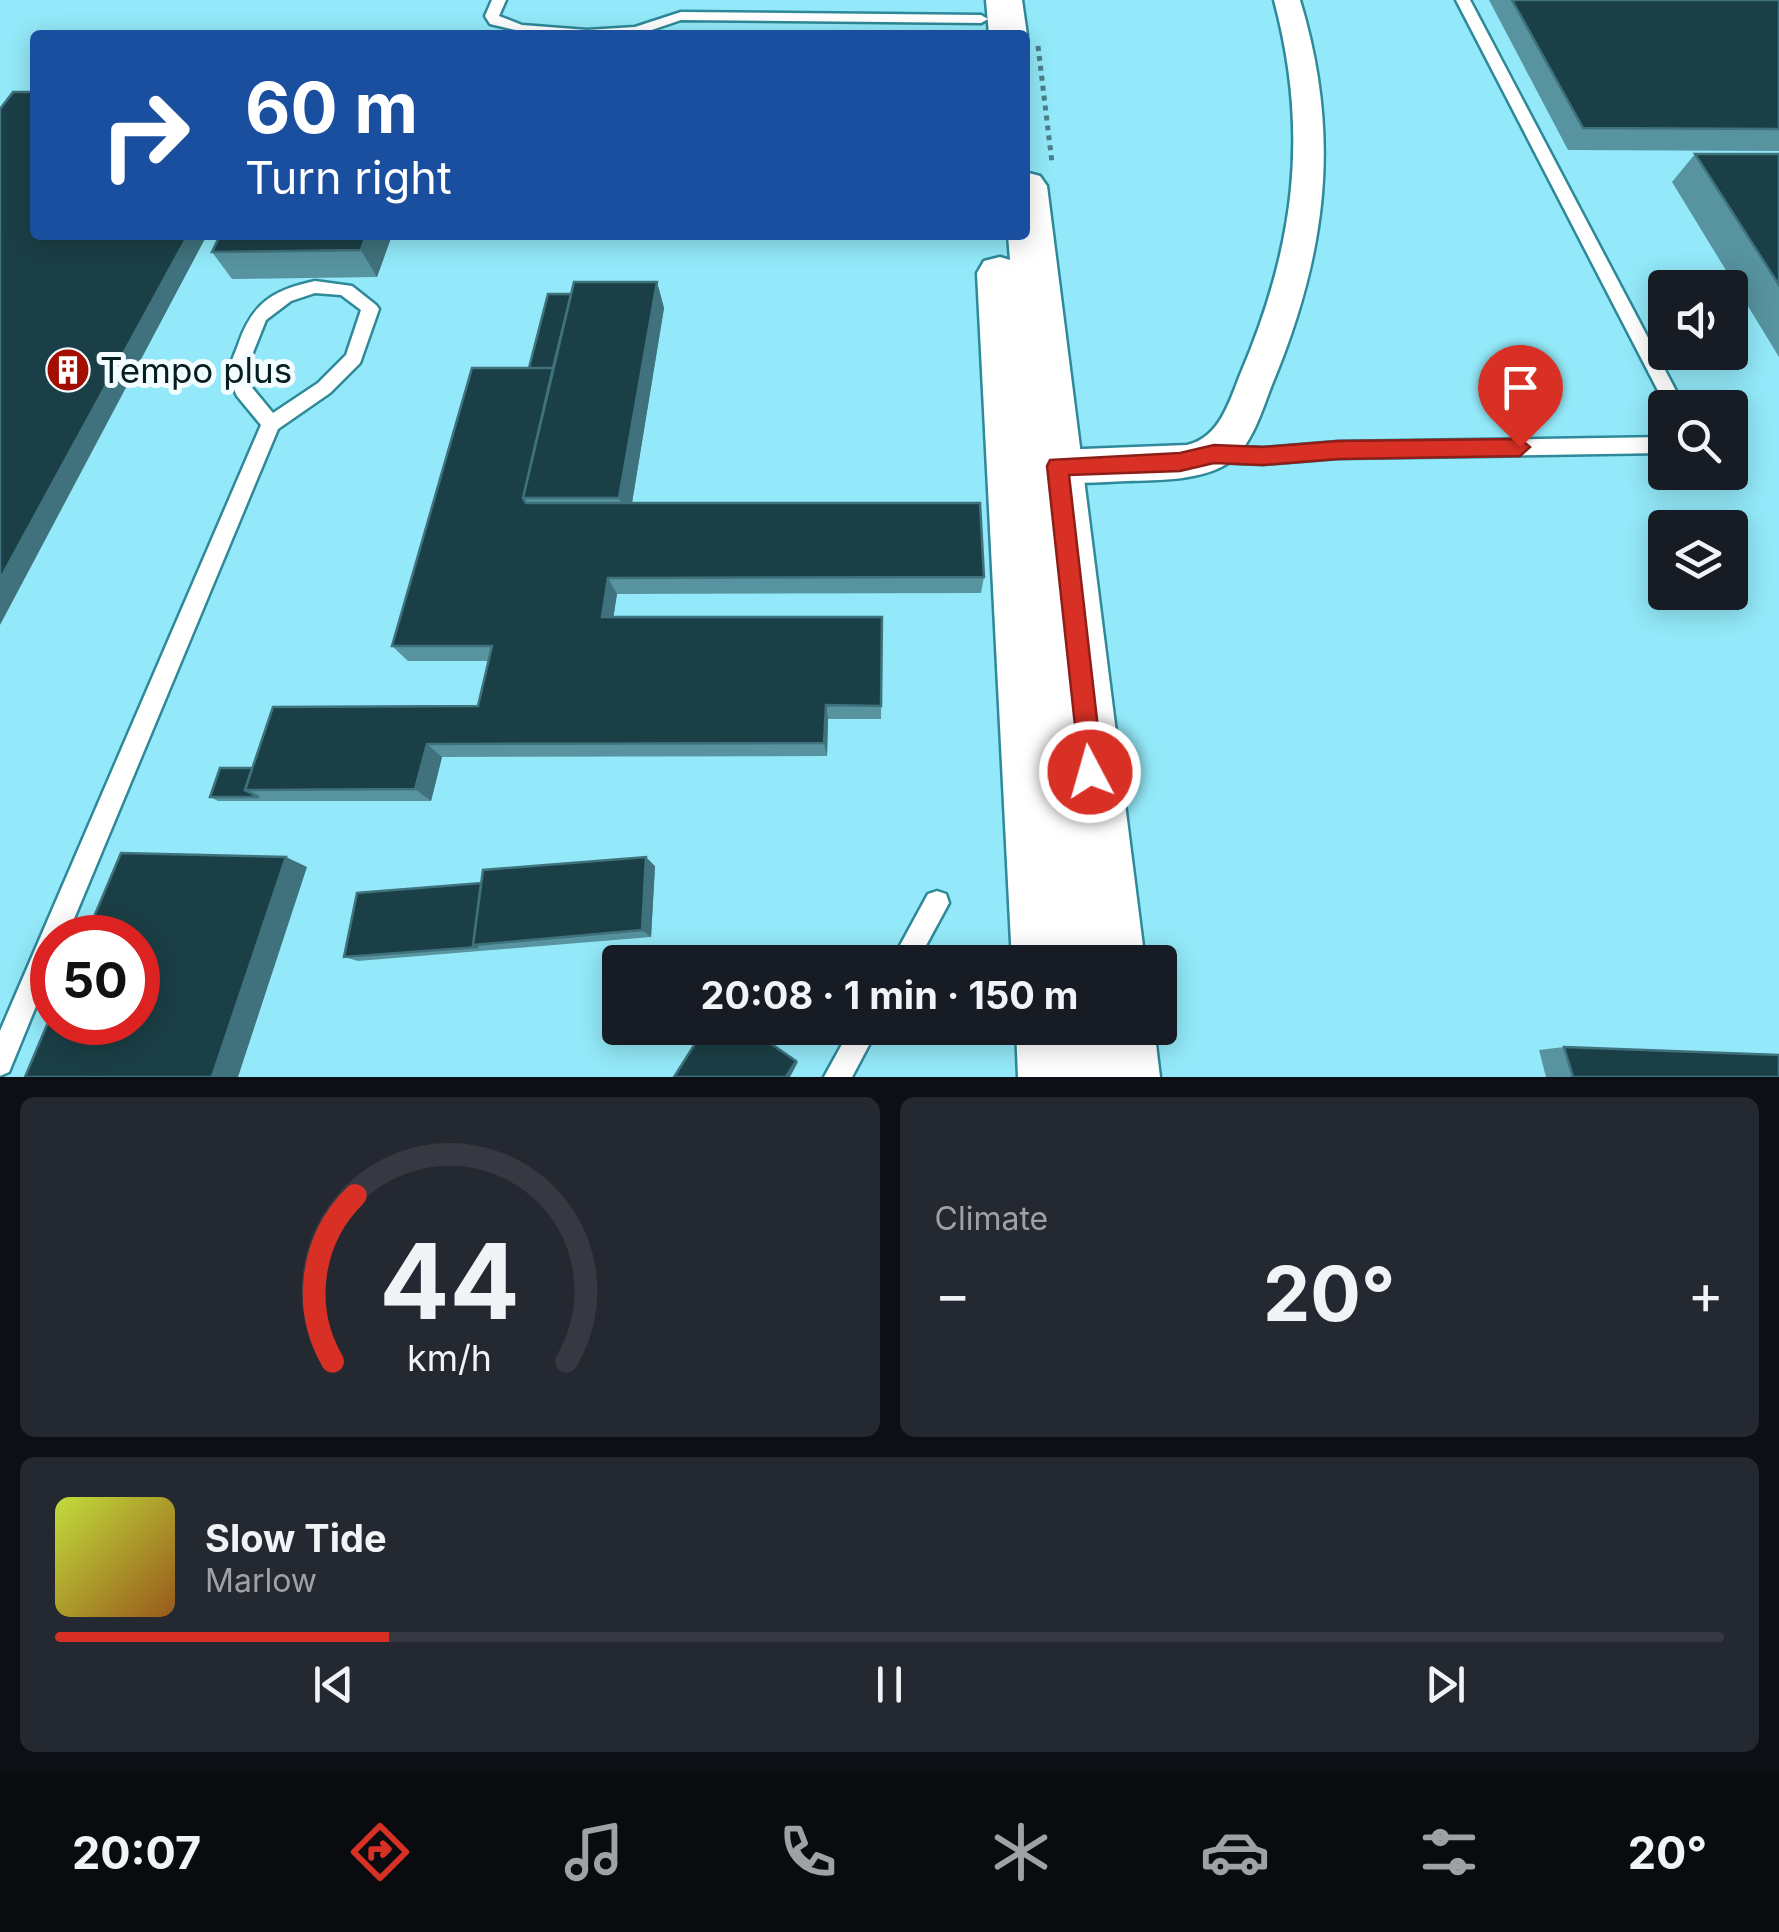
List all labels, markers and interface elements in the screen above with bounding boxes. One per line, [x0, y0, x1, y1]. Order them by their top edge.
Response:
text: 60 m [245, 65, 418, 150]
icon: right [80, 70, 210, 200]
text: Turn right [245, 150, 452, 205]
map controls [1648, 270, 1748, 610]
button: sound [1648, 270, 1748, 370]
pin [1478, 345, 1563, 448]
building icon: Tempo plus [45, 347, 91, 393]
place label: Tempo plus [100, 349, 292, 391]
icon: arrive [1493, 360, 1548, 415]
button: search [1648, 390, 1748, 490]
button: layers [1648, 510, 1748, 610]
position arrow [1038, 720, 1142, 824]
speed limit sign: 50 [30, 915, 160, 1045]
text: 20:08 · 1 min · 150 m [701, 972, 1078, 1018]
text: Climate [935, 1199, 1048, 1238]
text: 44 [379, 1218, 520, 1344]
text: 20° [1263, 1248, 1395, 1339]
text: − [935, 1261, 971, 1327]
text: + [1688, 1261, 1724, 1327]
text: km/h [407, 1336, 492, 1380]
text: Slow Tide [205, 1515, 387, 1561]
text: Marlow [205, 1561, 317, 1600]
icon: previous [306, 1657, 361, 1712]
icon: pause [862, 1657, 917, 1712]
icon: next [1418, 1657, 1473, 1712]
icon: directions [345, 1817, 415, 1887]
icon: music [559, 1817, 629, 1887]
icon: phone [773, 1817, 843, 1887]
icon: climate [986, 1817, 1056, 1887]
icon: car [1200, 1817, 1270, 1887]
icon: filters [1414, 1817, 1484, 1887]
text: 20:07 [72, 1825, 201, 1880]
text: 20° [1628, 1825, 1707, 1880]

